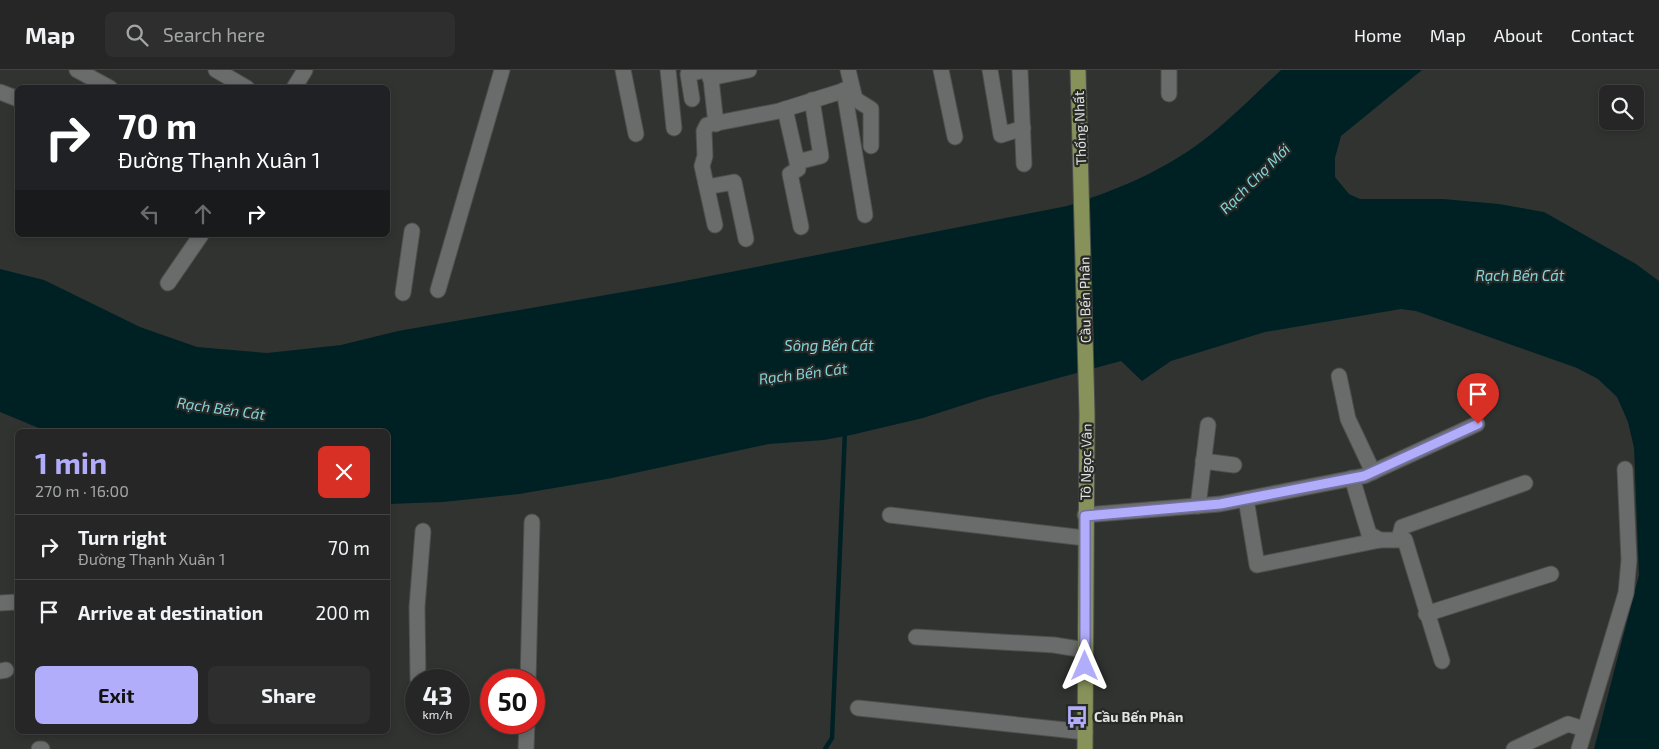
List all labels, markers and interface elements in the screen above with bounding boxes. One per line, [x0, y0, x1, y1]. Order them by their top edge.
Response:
search box [105, 12, 455, 57]
text: Map [25, 20, 75, 49]
icon: search [123, 21, 151, 49]
text: Search here [163, 23, 265, 46]
text: Home [1354, 24, 1402, 46]
text: Map [1430, 24, 1466, 46]
text: About [1494, 24, 1543, 46]
text: Contact [1571, 24, 1634, 46]
map controls [1599, 85, 1644, 130]
button: search [1599, 85, 1644, 130]
street label: Thống Nhất [1070, 91, 1089, 165]
text: 70 m [118, 104, 197, 146]
icon: right [35, 105, 100, 170]
water label: Rạch Chợ Mới [1215, 139, 1293, 217]
text: Đường Thạnh Xuân 1 [118, 146, 321, 172]
icon: left [136, 200, 164, 228]
icon: ahead [189, 200, 217, 228]
icon: right [242, 200, 270, 228]
street label: Cầu Bến Phân [1075, 257, 1094, 343]
water label: Rạch Bến Cát [1475, 266, 1565, 284]
water label: Sông Bến Cát [784, 336, 874, 354]
water label: Rạch Bến Cát [758, 359, 849, 387]
pin [1457, 373, 1499, 424]
icon: arrive [1464, 380, 1492, 408]
water label: Rạch Bến Cát [176, 393, 267, 423]
street label: Tô Ngọc Vân [1076, 423, 1095, 501]
text: 1 min [35, 444, 107, 480]
button: close [318, 446, 370, 498]
text: 270 m · 16:00 [35, 481, 129, 500]
text: Turn right [78, 526, 166, 549]
icon: right [35, 533, 63, 561]
text: 70 m [328, 536, 370, 559]
text: Đường Thạnh Xuân 1 [78, 549, 225, 568]
icon: arrive [35, 598, 63, 626]
text: Arrive at destination [78, 601, 263, 624]
text: 200 m [316, 601, 370, 624]
position arrow [1058, 639, 1110, 691]
button: Exit [35, 666, 198, 724]
button: Share [208, 666, 370, 724]
speed limit sign: 50 [480, 669, 545, 734]
text: 43 [422, 680, 453, 710]
bus stop icon: Cầu Bến Phân [1064, 704, 1090, 730]
text: km/h [423, 707, 452, 721]
place label: Cầu Bến Phân [1094, 708, 1183, 725]

